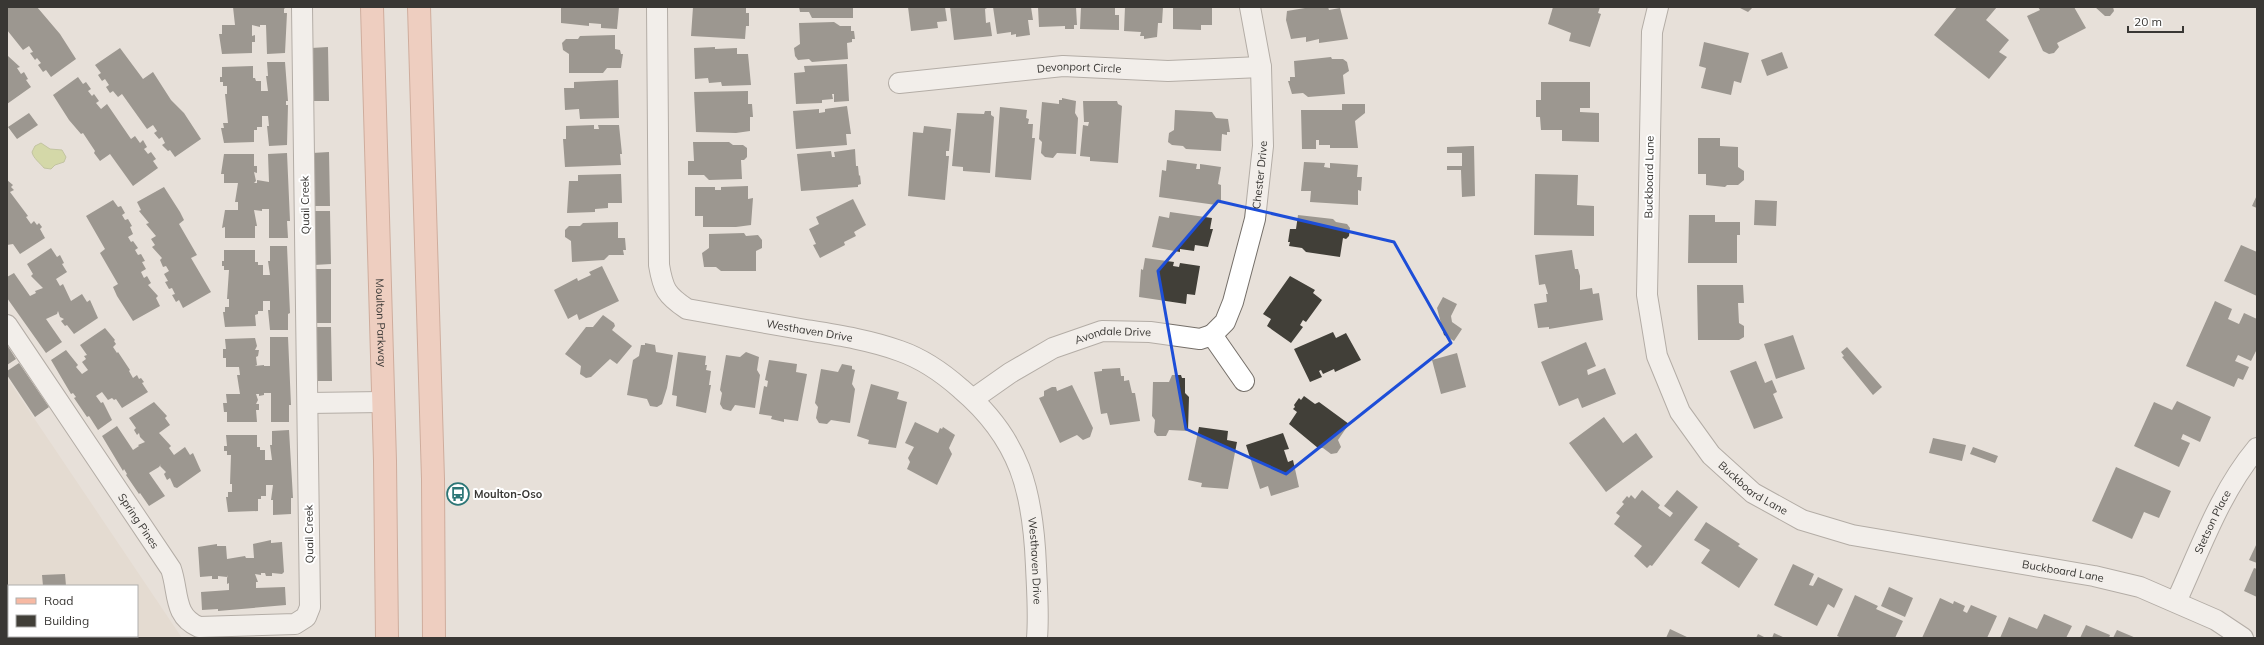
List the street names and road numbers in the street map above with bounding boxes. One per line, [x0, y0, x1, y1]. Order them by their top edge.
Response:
street label: Devonport Circle [1036, 59, 1122, 76]
street label: Buckboard Lane [1641, 135, 1657, 219]
street label: Chester Drive [1249, 141, 1270, 210]
street label: Quail Creek [297, 175, 313, 234]
street label: Moulton Parkway [373, 278, 389, 368]
street label: Westhaven Drive [765, 316, 854, 345]
street label: Avondale Drive [1073, 324, 1151, 347]
street label: Buckboard Lane [1716, 458, 1790, 518]
street label: Stetson Place [2191, 487, 2234, 556]
street label: Spring Pines [115, 491, 162, 551]
street label: Quail Creek [301, 504, 317, 563]
street label: Westhaven Drive [1025, 516, 1045, 605]
street label: Buckboard Lane [2021, 557, 2105, 585]

